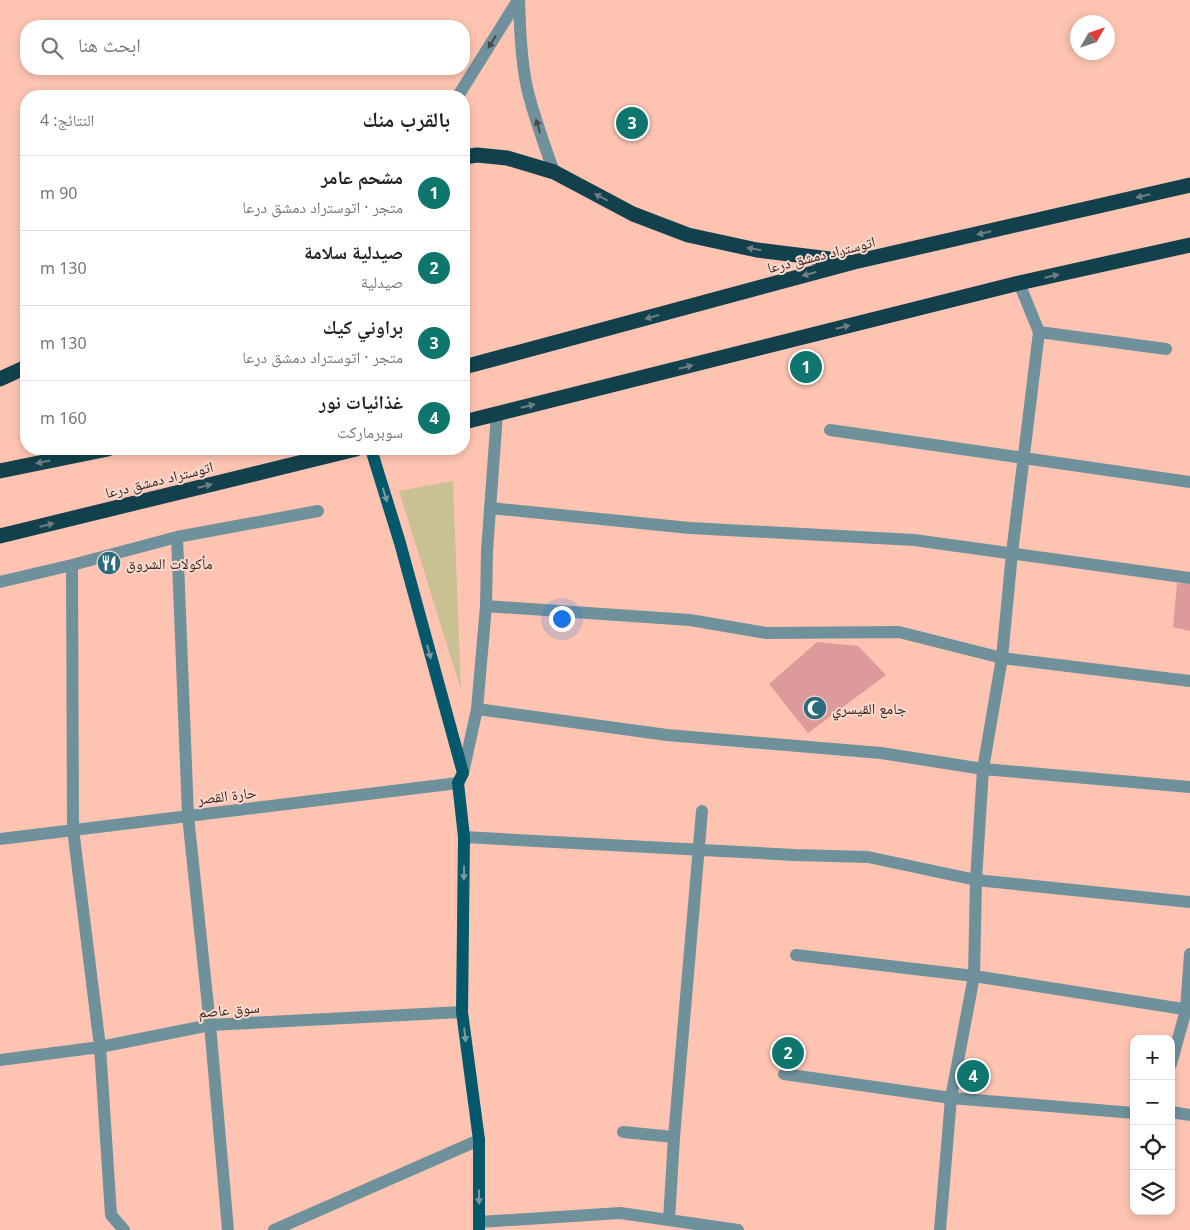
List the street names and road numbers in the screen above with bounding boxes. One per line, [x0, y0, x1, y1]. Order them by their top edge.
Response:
street label: اتوستراد دمشق درعا [765, 231, 877, 278]
street label: اتوستراد دمشق درعا [103, 456, 215, 503]
street label: حارة القصر [195, 781, 258, 809]
street label: سوق عاصم [197, 996, 261, 1023]

